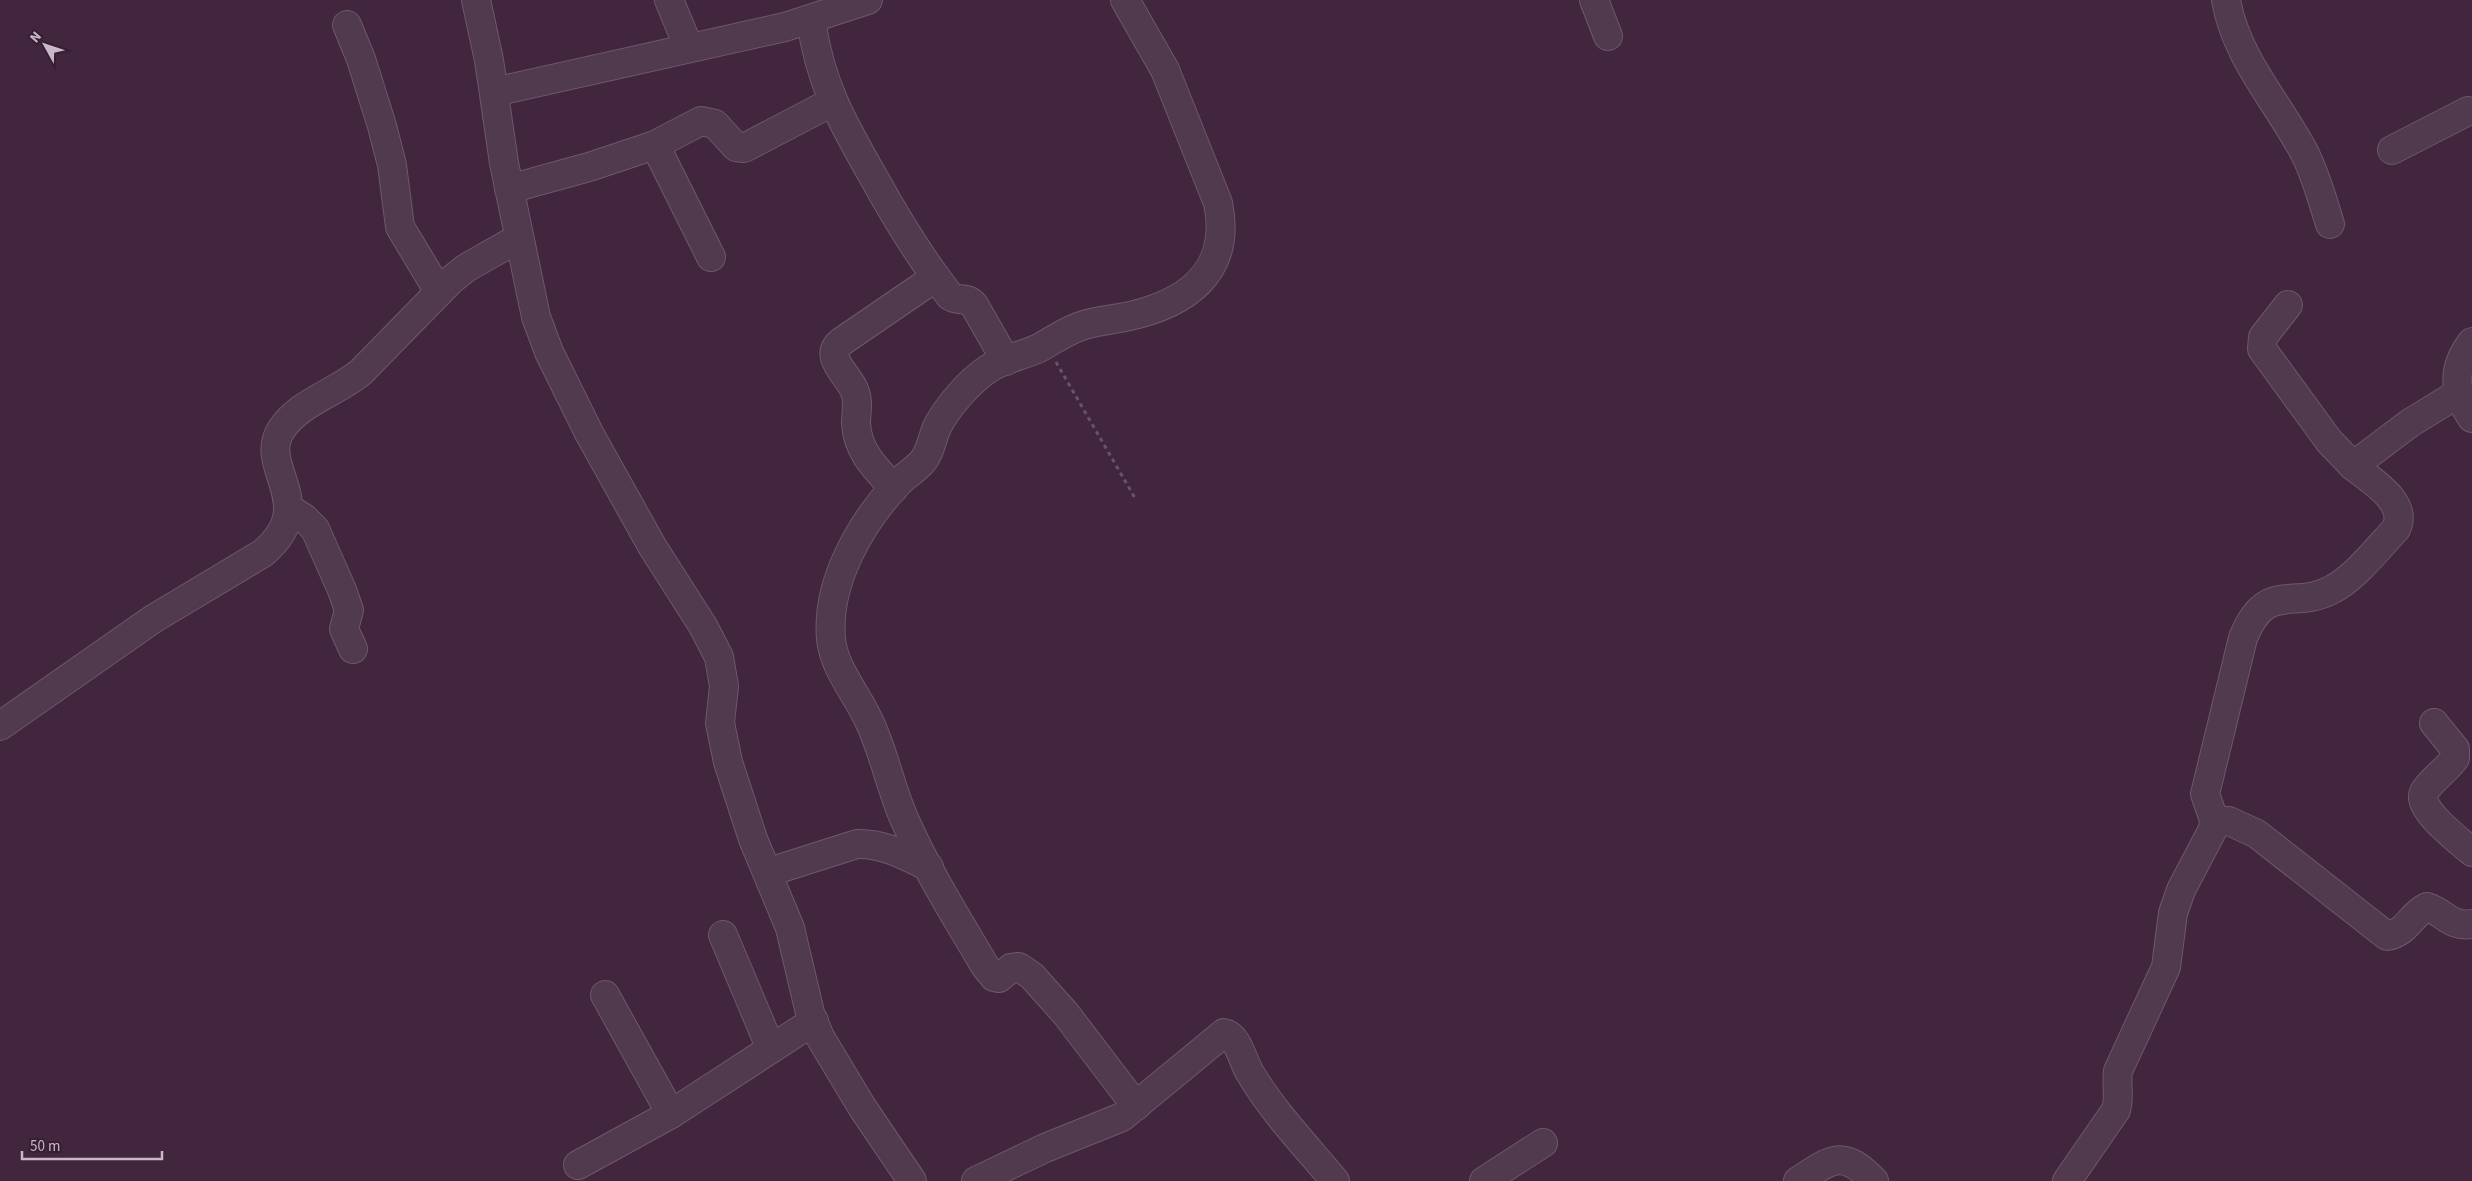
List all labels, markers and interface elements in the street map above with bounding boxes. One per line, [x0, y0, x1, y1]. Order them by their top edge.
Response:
north arrow [20, 20, 70, 70]
text: N [25, 27, 46, 47]
scale bar [22, 1128, 162, 1160]
text: 50 m [30, 1136, 60, 1157]

